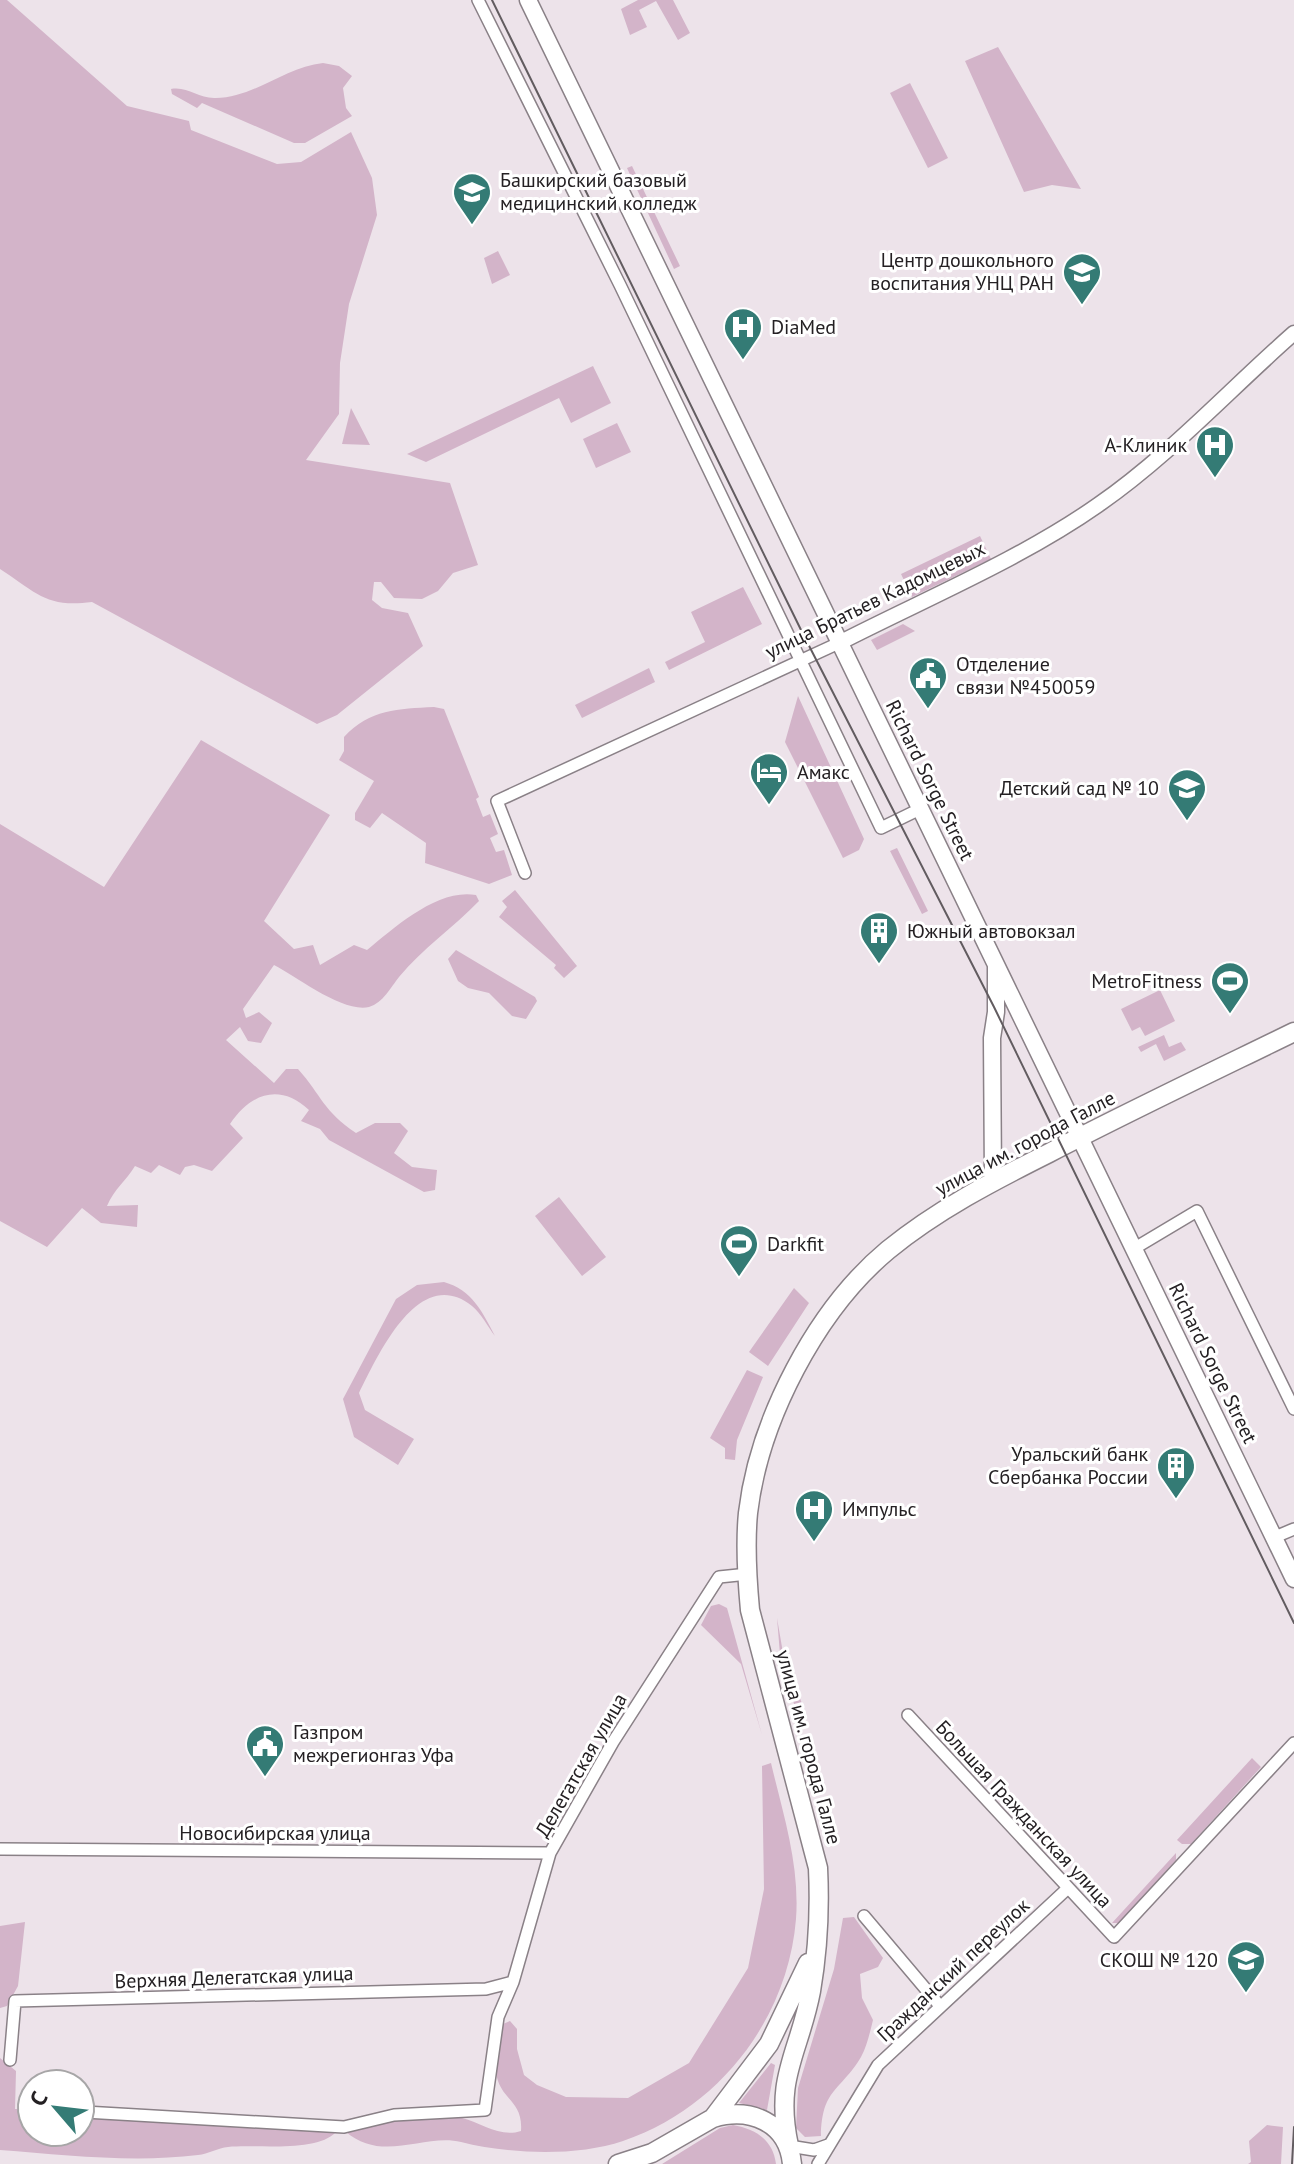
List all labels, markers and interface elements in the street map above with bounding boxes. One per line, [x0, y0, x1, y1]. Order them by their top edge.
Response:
place label: Башкирский базовый медицинский колледж [500, 167, 697, 216]
school or university icon: Башкирский базовый медицинский колледж [451, 171, 493, 226]
place label: Центр дошкольного воспитания УНЦ РАН [870, 247, 1054, 296]
school or university icon: Центр дошкольного воспитания УНЦ РАН [1061, 251, 1103, 306]
hospital icon: DiaMed [722, 306, 764, 361]
place label: DiaMed [771, 314, 836, 340]
hospital icon: А-Клиник [1194, 424, 1236, 479]
place label: А-Клиник [1104, 432, 1187, 458]
street label: улица Братьев Кадомцевых [761, 535, 989, 665]
place label: Отделение связи №450059 [956, 651, 1095, 700]
public building icon: Отделение связи №450059 [907, 655, 949, 710]
street label: Richard Sorge Street [880, 695, 980, 865]
hotel icon: Амакс [748, 751, 790, 806]
place label: Амакс [797, 759, 850, 785]
school or university icon: Детский сад № 10 [1166, 767, 1208, 822]
place label: Детский сад № 10 [1000, 775, 1159, 801]
building icon: Южный автовокзал [858, 910, 900, 965]
place label: Южный автовокзал [907, 918, 1076, 944]
sports icon: MetroFitness [1209, 960, 1251, 1015]
place label: MetroFitness [1091, 968, 1202, 994]
street label: улица им. города Галле [930, 1085, 1120, 1201]
sports icon: Darkfit [718, 1223, 760, 1278]
place label: Darkfit [767, 1231, 824, 1257]
street label: Richard Sorge Street [1163, 1278, 1263, 1448]
place label: Уральский банк Сбербанка России [988, 1441, 1148, 1490]
building icon: Уральский банк Сбербанка России [1155, 1445, 1197, 1500]
hospital icon: Импульс [793, 1488, 835, 1543]
place label: Импульс [842, 1496, 916, 1522]
street label: улица им. города Галле [771, 1647, 847, 1847]
street label: Делегатская улица [529, 1688, 633, 1842]
street label: Большая Гражданская улица [930, 1715, 1118, 1913]
place label: Газпром межрегионгаз Уфа [293, 1719, 454, 1768]
public building icon: Газпром межрегионгаз Уфа [244, 1723, 286, 1778]
street label: Новосибирская улица [179, 1820, 371, 1846]
street label: Гражданский переулок [871, 1892, 1035, 2047]
school or university icon: СКОШ № 120 [1225, 1939, 1267, 1994]
place label: СКОШ № 120 [1100, 1947, 1218, 1973]
street label: Верхняя Делегатская улица [114, 1960, 354, 1994]
north arrow [16, 2068, 96, 2148]
text: С [23, 2087, 54, 2111]

